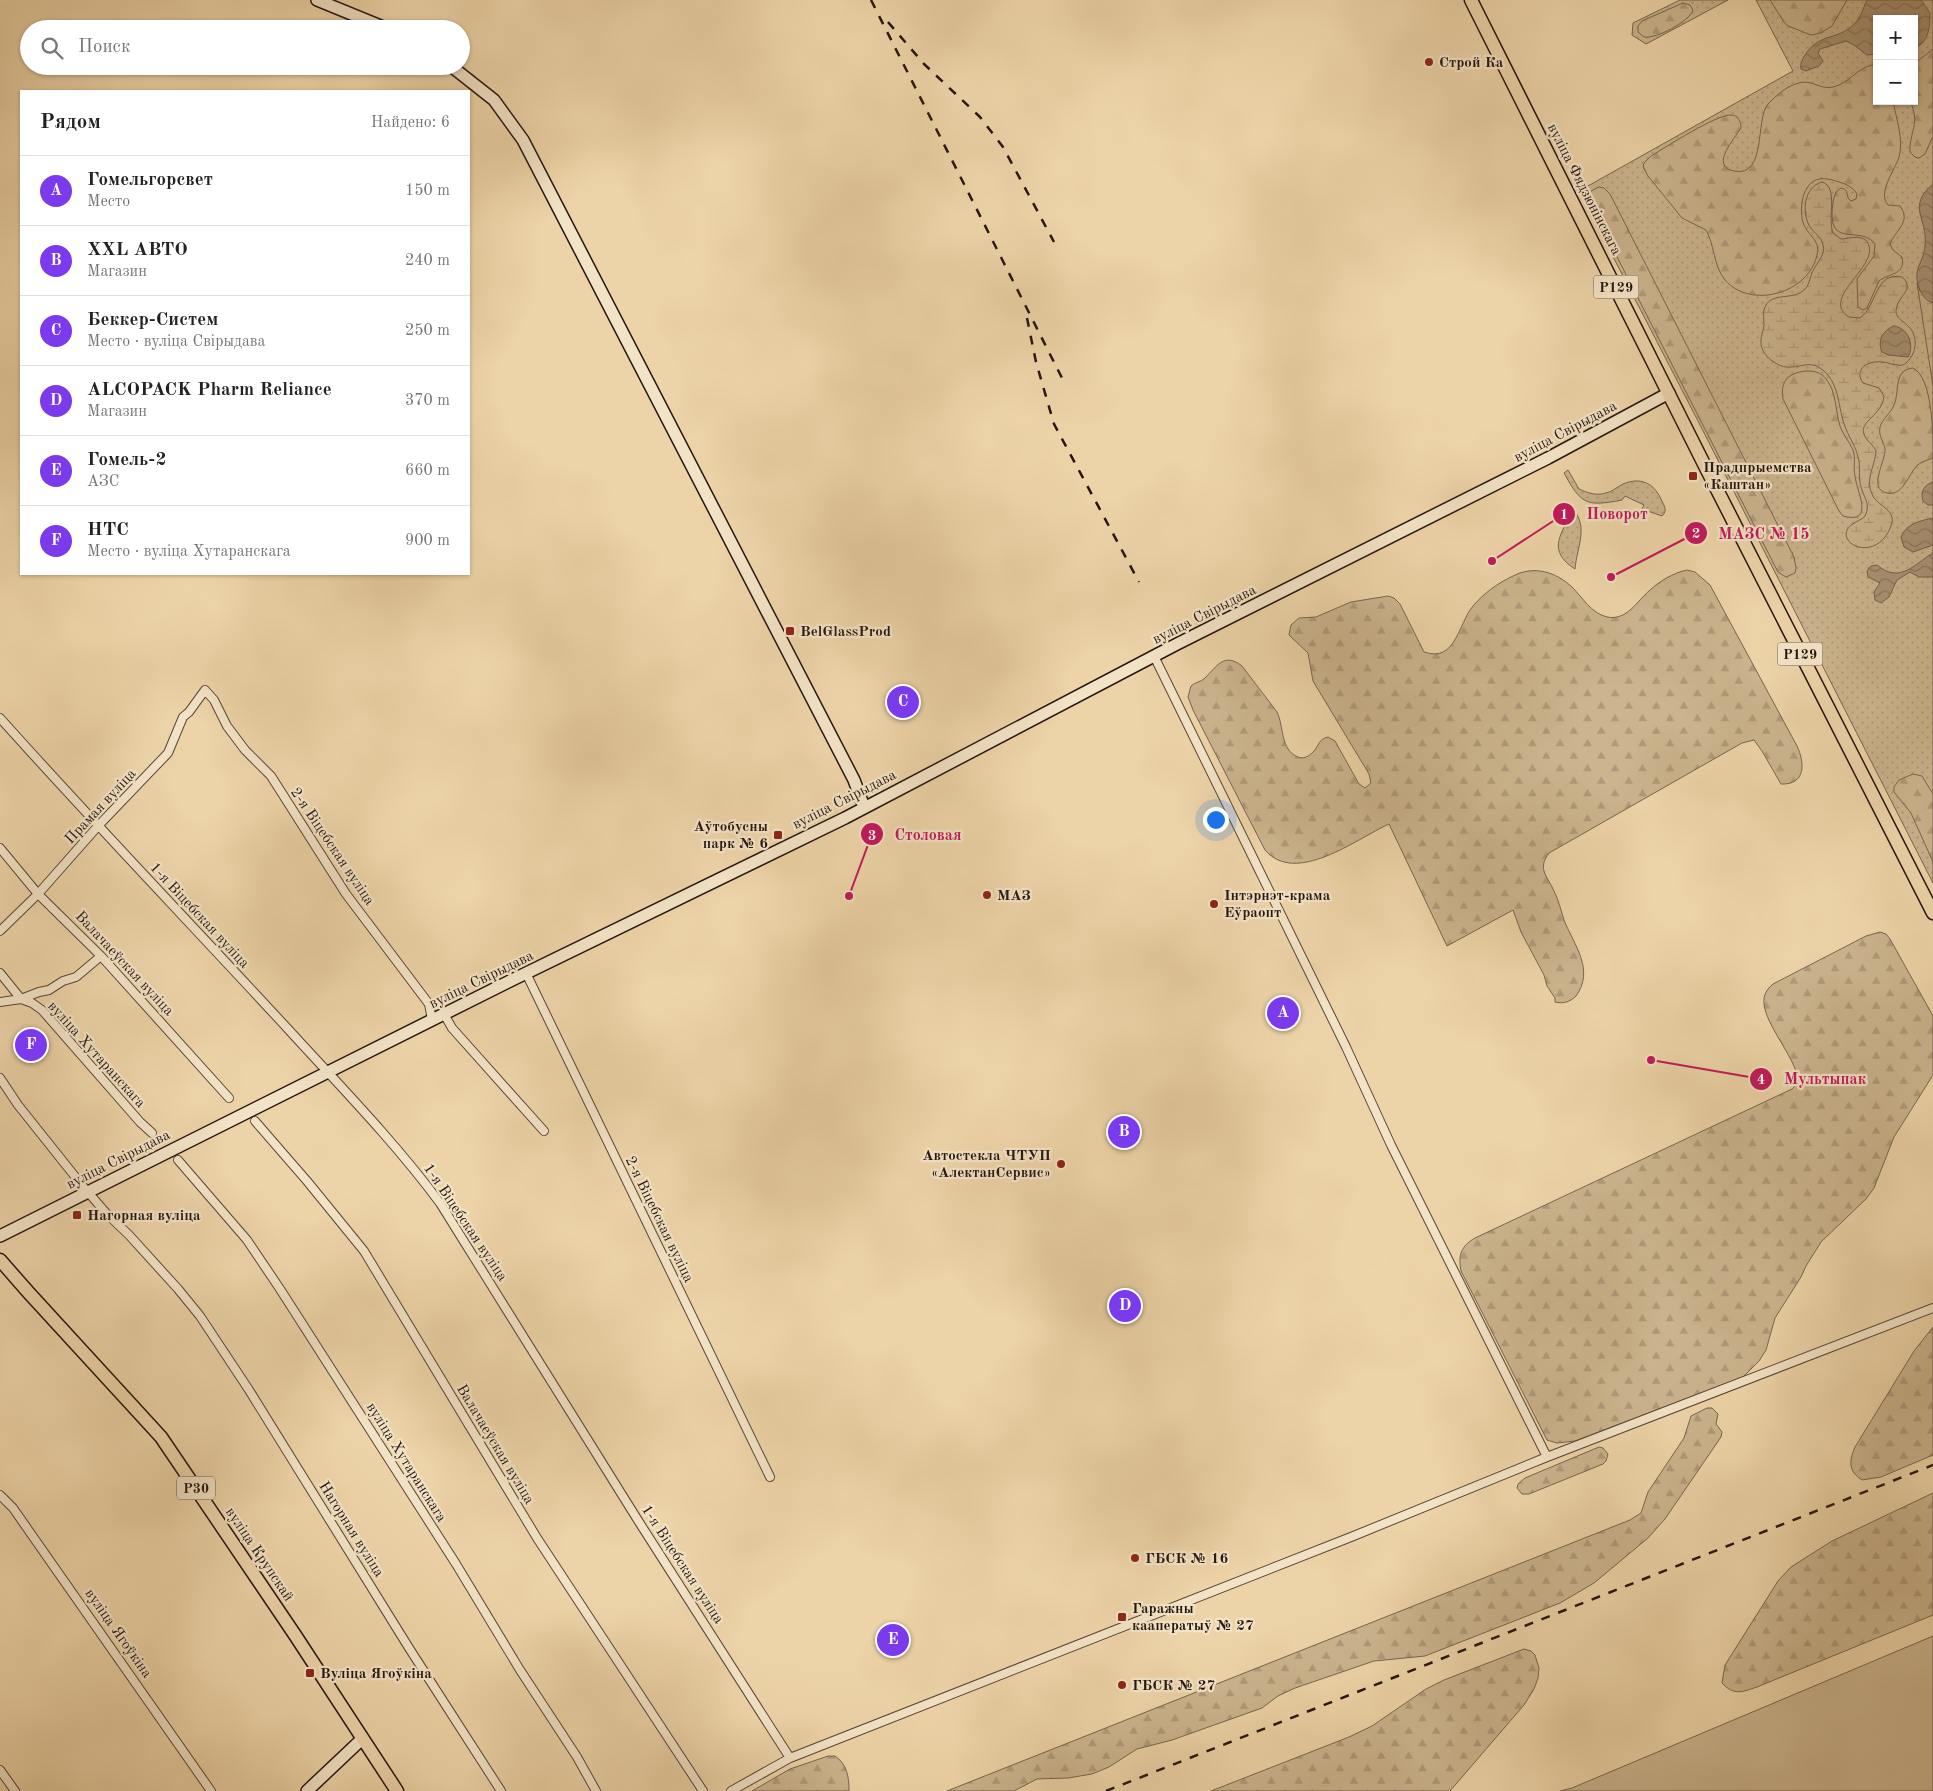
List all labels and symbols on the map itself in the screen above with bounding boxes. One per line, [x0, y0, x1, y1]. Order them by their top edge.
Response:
marker: Строй Ка [1423, 56, 1435, 68]
place label: Строй Ка [1439, 56, 1504, 71]
street label: вуліца Фядзюнінскага [1544, 121, 1624, 258]
road number: Р129 [1594, 276, 1638, 298]
street label: вуліца Свірыдава [1512, 399, 1620, 466]
place label: Прадпрыемства «Каштан» [1703, 461, 1812, 493]
marker: Прадпрыемства «Каштан» [1687, 470, 1699, 482]
callout: Поворот [1552, 498, 1658, 529]
text: Поворот [1586, 507, 1648, 523]
text: 1 [1560, 508, 1568, 523]
callout: МАЗС № 15 [1683, 518, 1819, 549]
text: 2 [1692, 527, 1700, 542]
text: МАЗС № 15 [1718, 527, 1810, 543]
street label: вуліца Свірыдава [1150, 582, 1259, 648]
marker: BelGlassProd [784, 625, 796, 637]
place label: BelGlassProd [800, 625, 891, 640]
road number: Р129 [1778, 642, 1822, 666]
pin: C [887, 683, 919, 721]
street label: Прамая вуліца [63, 766, 140, 847]
street label: вуліца Свірыдава [790, 767, 899, 833]
street label: 2-я Віцебская вуліца [287, 785, 377, 909]
your location [1203, 807, 1229, 833]
callout: Столовая [860, 819, 972, 850]
place label: Аўтобусны парк № 6 [693, 820, 768, 852]
text: Столовая [894, 828, 962, 844]
marker: Аўтобусны парк № 6 [772, 829, 784, 841]
text: 3 [868, 829, 876, 844]
street label: 1-я Віцебская вуліца [146, 860, 252, 972]
marker: МАЗ [981, 889, 993, 901]
place label: МАЗ [997, 889, 1031, 904]
place label: Інтэрнэт-крама Еўраопт [1224, 889, 1331, 921]
marker: Інтэрнэт-крама Еўраопт [1208, 898, 1220, 910]
street label: Валачаеўская вуліца [72, 909, 176, 1020]
street label: вуліца Свірыдава [427, 948, 537, 1012]
pin: A [1267, 994, 1299, 1032]
street label: вуліца Хутаранскага [44, 999, 148, 1112]
pin: F [15, 1026, 47, 1064]
callout: Мультыпак [1749, 1063, 1876, 1094]
text: Мультыпак [1784, 1072, 1867, 1088]
text: 4 [1757, 1073, 1765, 1088]
pin: B [1108, 1113, 1140, 1151]
street label: вуліца Свірыдава [64, 1127, 173, 1193]
place label: Автостекла ЧТУП «АлектанСервис» [922, 1149, 1051, 1181]
street label: 2-я Віцебская вуліца [622, 1154, 696, 1286]
marker: Автостекла ЧТУП «АлектанСервис» [1055, 1158, 1067, 1170]
street label: 1-я Віцебская вуліца [420, 1161, 510, 1285]
marker: Нагорная вуліца [71, 1209, 83, 1221]
place label: Нагорная вуліца [87, 1209, 201, 1224]
pin: D [1109, 1287, 1141, 1325]
street label: Валачаеўская вуліца [453, 1382, 537, 1508]
street label: вуліца Хутаранскага [363, 1400, 449, 1526]
road number: Р30 [177, 1476, 215, 1500]
street label: Нагорная вуліца [315, 1479, 386, 1581]
street label: 1-я Віцебская вуліца [638, 1503, 726, 1627]
street label: вуліца Крупскай [222, 1505, 296, 1605]
marker: ГБСК № 16 [1129, 1552, 1141, 1564]
place label: ГБСК № 16 [1145, 1552, 1228, 1567]
street label: вуліца Ягоўкіна [82, 1587, 154, 1682]
place label: Гаражны кааператыў № 27 [1132, 1602, 1254, 1634]
marker: Гаражны кааператыў № 27 [1116, 1611, 1128, 1623]
pin: E [877, 1621, 909, 1659]
marker: Вуліца Ягоўкіна [304, 1667, 316, 1679]
place label: Вуліца Ягоўкіна [320, 1667, 432, 1682]
marker: ГБСК № 27 [1116, 1679, 1128, 1691]
place label: ГБСК № 27 [1132, 1679, 1215, 1694]

